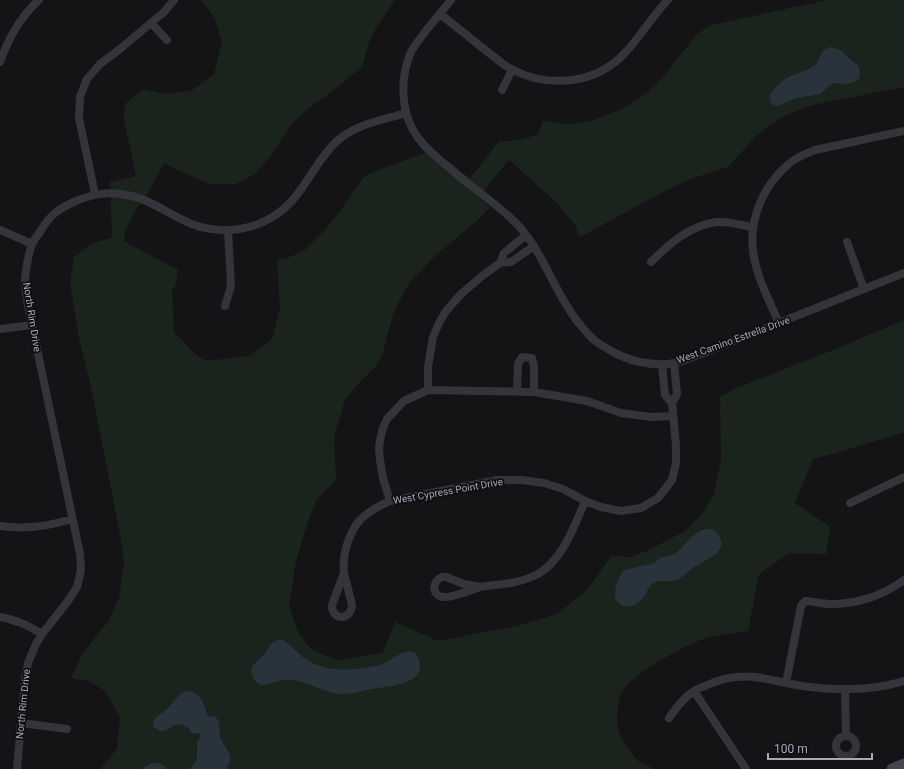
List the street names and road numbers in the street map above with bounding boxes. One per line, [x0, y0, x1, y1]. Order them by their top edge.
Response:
street label: North Rim Drive [21, 282, 43, 352]
street label: West Camino Estrella Drive [675, 314, 791, 366]
street label: West Cypress Point Drive [392, 476, 504, 506]
street label: North Rim Drive [14, 669, 32, 739]

